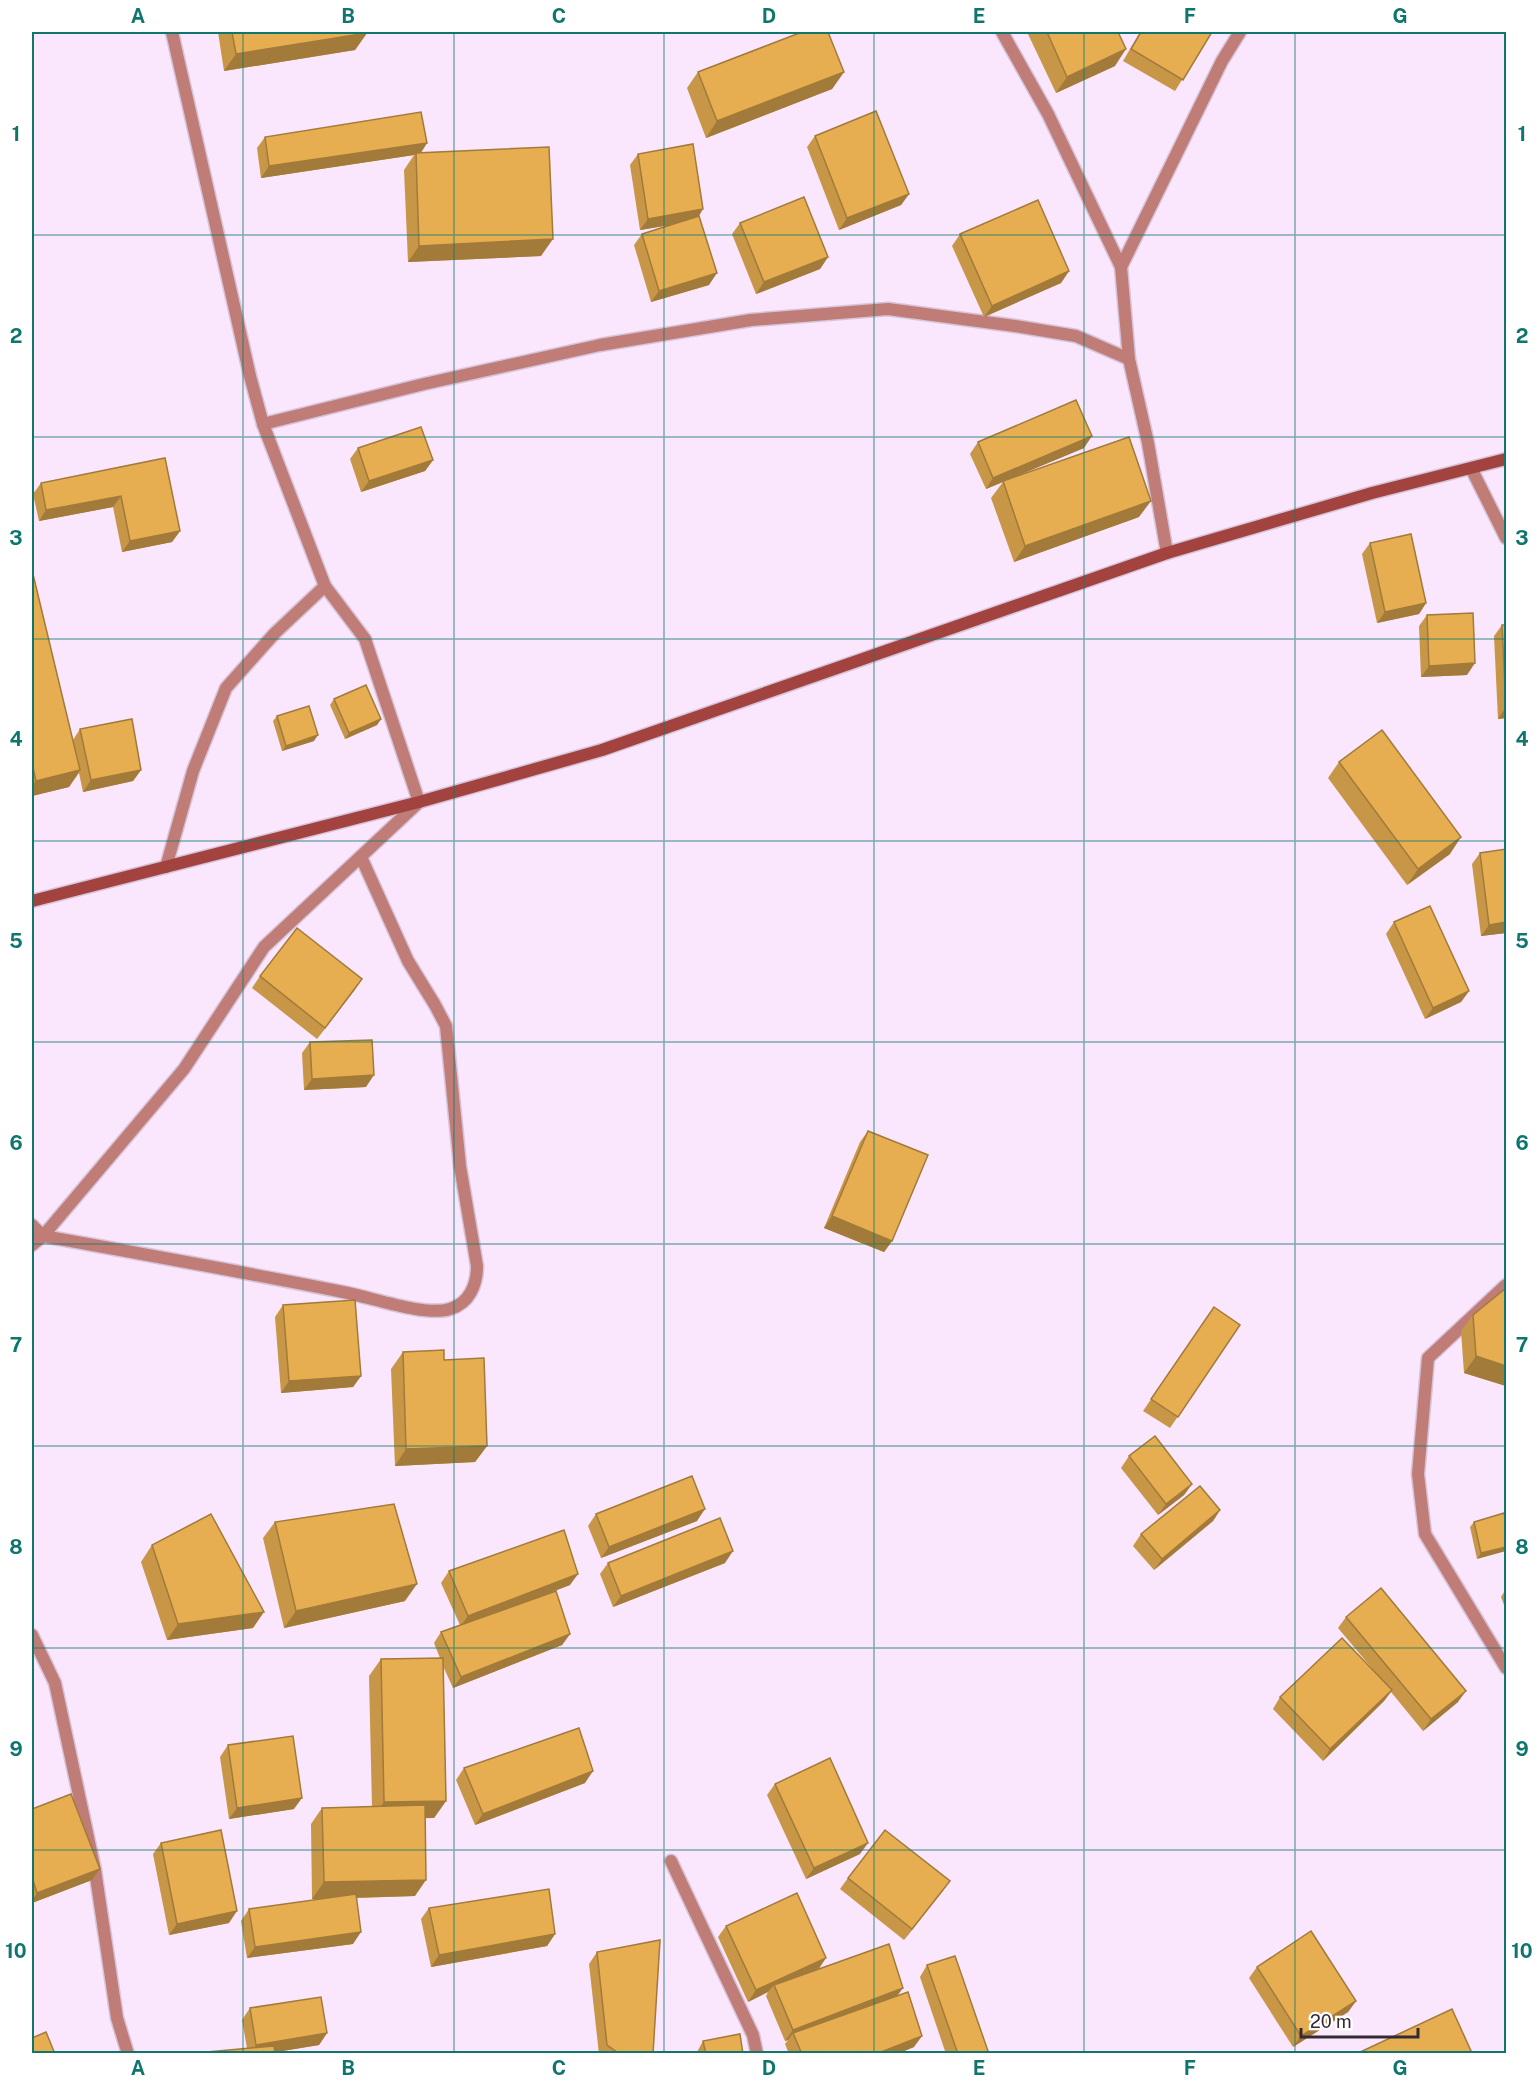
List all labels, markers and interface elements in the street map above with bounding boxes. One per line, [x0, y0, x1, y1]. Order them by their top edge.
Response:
text: A [131, 4, 145, 28]
text: B [341, 4, 355, 28]
text: C [552, 4, 566, 28]
text: D [762, 4, 776, 28]
text: E [973, 4, 985, 28]
text: F [1184, 4, 1196, 28]
text: G [1392, 4, 1408, 28]
text: 1 [12, 122, 20, 146]
text: 1 [1518, 122, 1526, 146]
text: 2 [10, 324, 22, 348]
text: 2 [1516, 324, 1528, 348]
text: 3 [9, 526, 23, 550]
text: 3 [1515, 526, 1529, 550]
text: 4 [9, 727, 23, 751]
text: 4 [1515, 727, 1529, 751]
text: 5 [9, 929, 23, 953]
text: 5 [1515, 929, 1529, 953]
text: 6 [9, 1131, 23, 1155]
text: 6 [1515, 1131, 1529, 1155]
text: 7 [10, 1333, 22, 1357]
text: 7 [1516, 1333, 1528, 1357]
text: 8 [9, 1535, 23, 1559]
text: 8 [1515, 1535, 1529, 1559]
text: 9 [9, 1737, 23, 1761]
text: 9 [1515, 1737, 1529, 1761]
text: 10 [5, 1939, 27, 1963]
text: 10 [1511, 1939, 1533, 1963]
scale bar [1301, 2001, 1418, 2039]
text: 20 m [1310, 2011, 1352, 2032]
text: A [131, 2056, 145, 2080]
text: B [341, 2056, 355, 2080]
text: C [552, 2056, 566, 2080]
text: D [762, 2056, 776, 2080]
text: E [973, 2056, 985, 2080]
text: F [1184, 2056, 1196, 2080]
text: G [1392, 2056, 1408, 2080]

